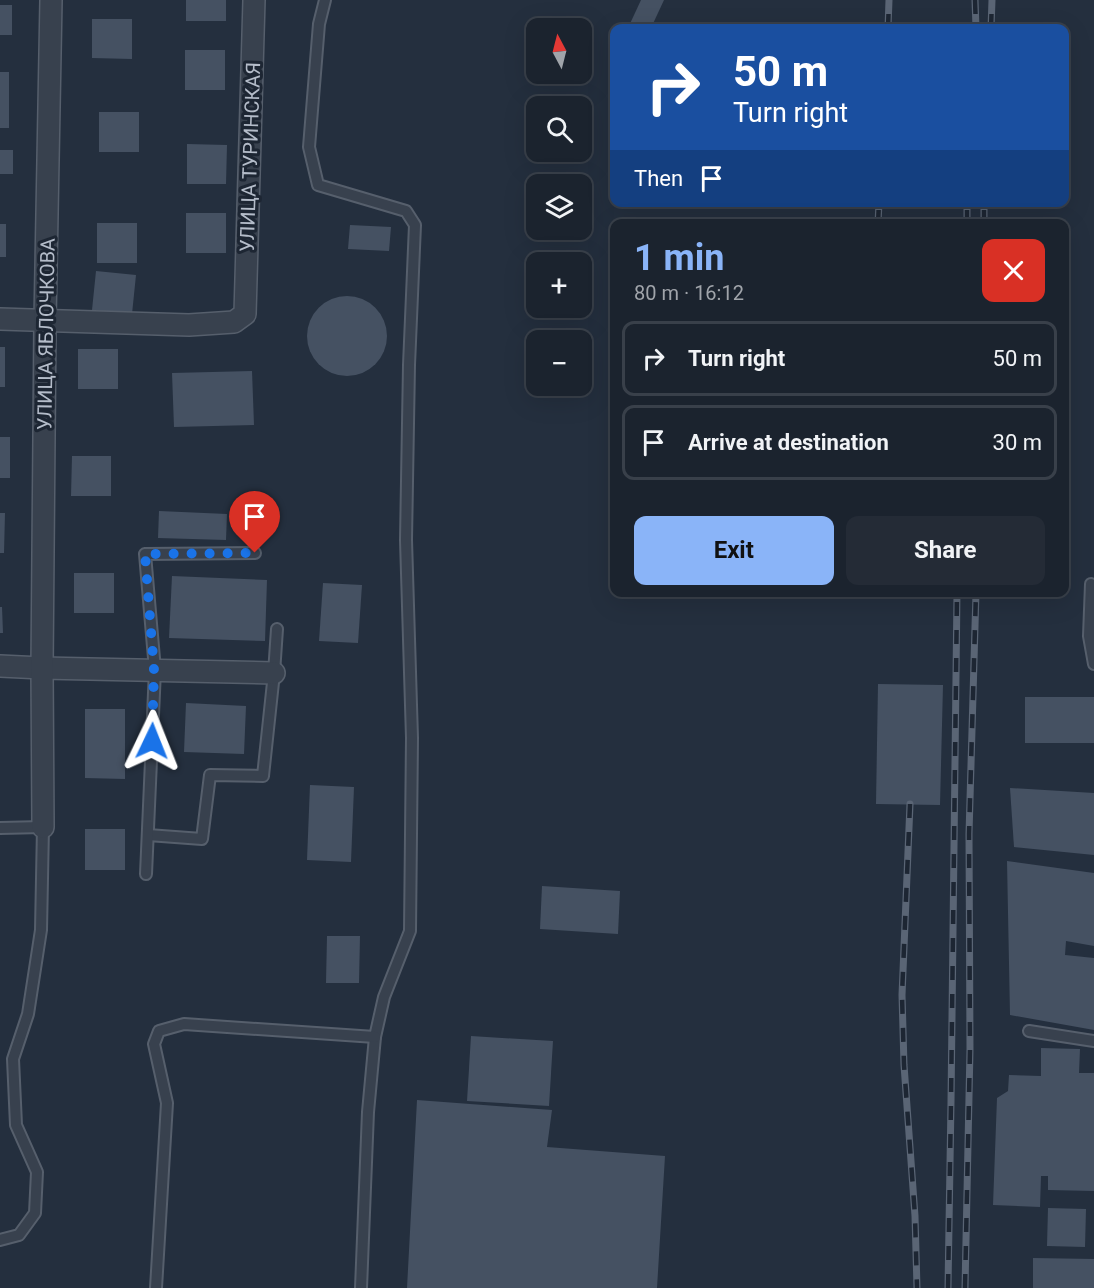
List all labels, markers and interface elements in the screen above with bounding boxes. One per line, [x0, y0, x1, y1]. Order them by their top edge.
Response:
north arrow [526, 18, 592, 84]
map controls [526, 18, 592, 396]
text: 50 m [733, 47, 828, 96]
icon: right [634, 48, 712, 126]
street label: УЛИЦА ТУРИНСКАЯ [235, 62, 265, 252]
button: search [526, 96, 592, 162]
text: Turn right [733, 97, 848, 129]
icon: arrive [695, 162, 728, 195]
text: Then [634, 166, 683, 191]
button: layers [526, 174, 592, 240]
text: 1 min [634, 237, 725, 279]
street label: УЛИЦА ЯБЛОЧКОВА [32, 238, 60, 430]
button: close [982, 239, 1045, 302]
button: + [526, 252, 592, 318]
text: 80 m · 16:12 [634, 281, 744, 305]
button: − [526, 330, 592, 396]
icon: right [637, 342, 670, 375]
text: Turn right [688, 346, 785, 371]
text: 50 m [993, 346, 1042, 371]
icon: arrive [637, 426, 670, 459]
text: Arrive at destination [688, 430, 889, 455]
text: 30 m [993, 430, 1042, 455]
pin [229, 491, 280, 553]
icon: arrive [238, 500, 271, 533]
button: Exit [634, 516, 834, 585]
button: Share [846, 516, 1045, 585]
position arrow [120, 709, 184, 773]

